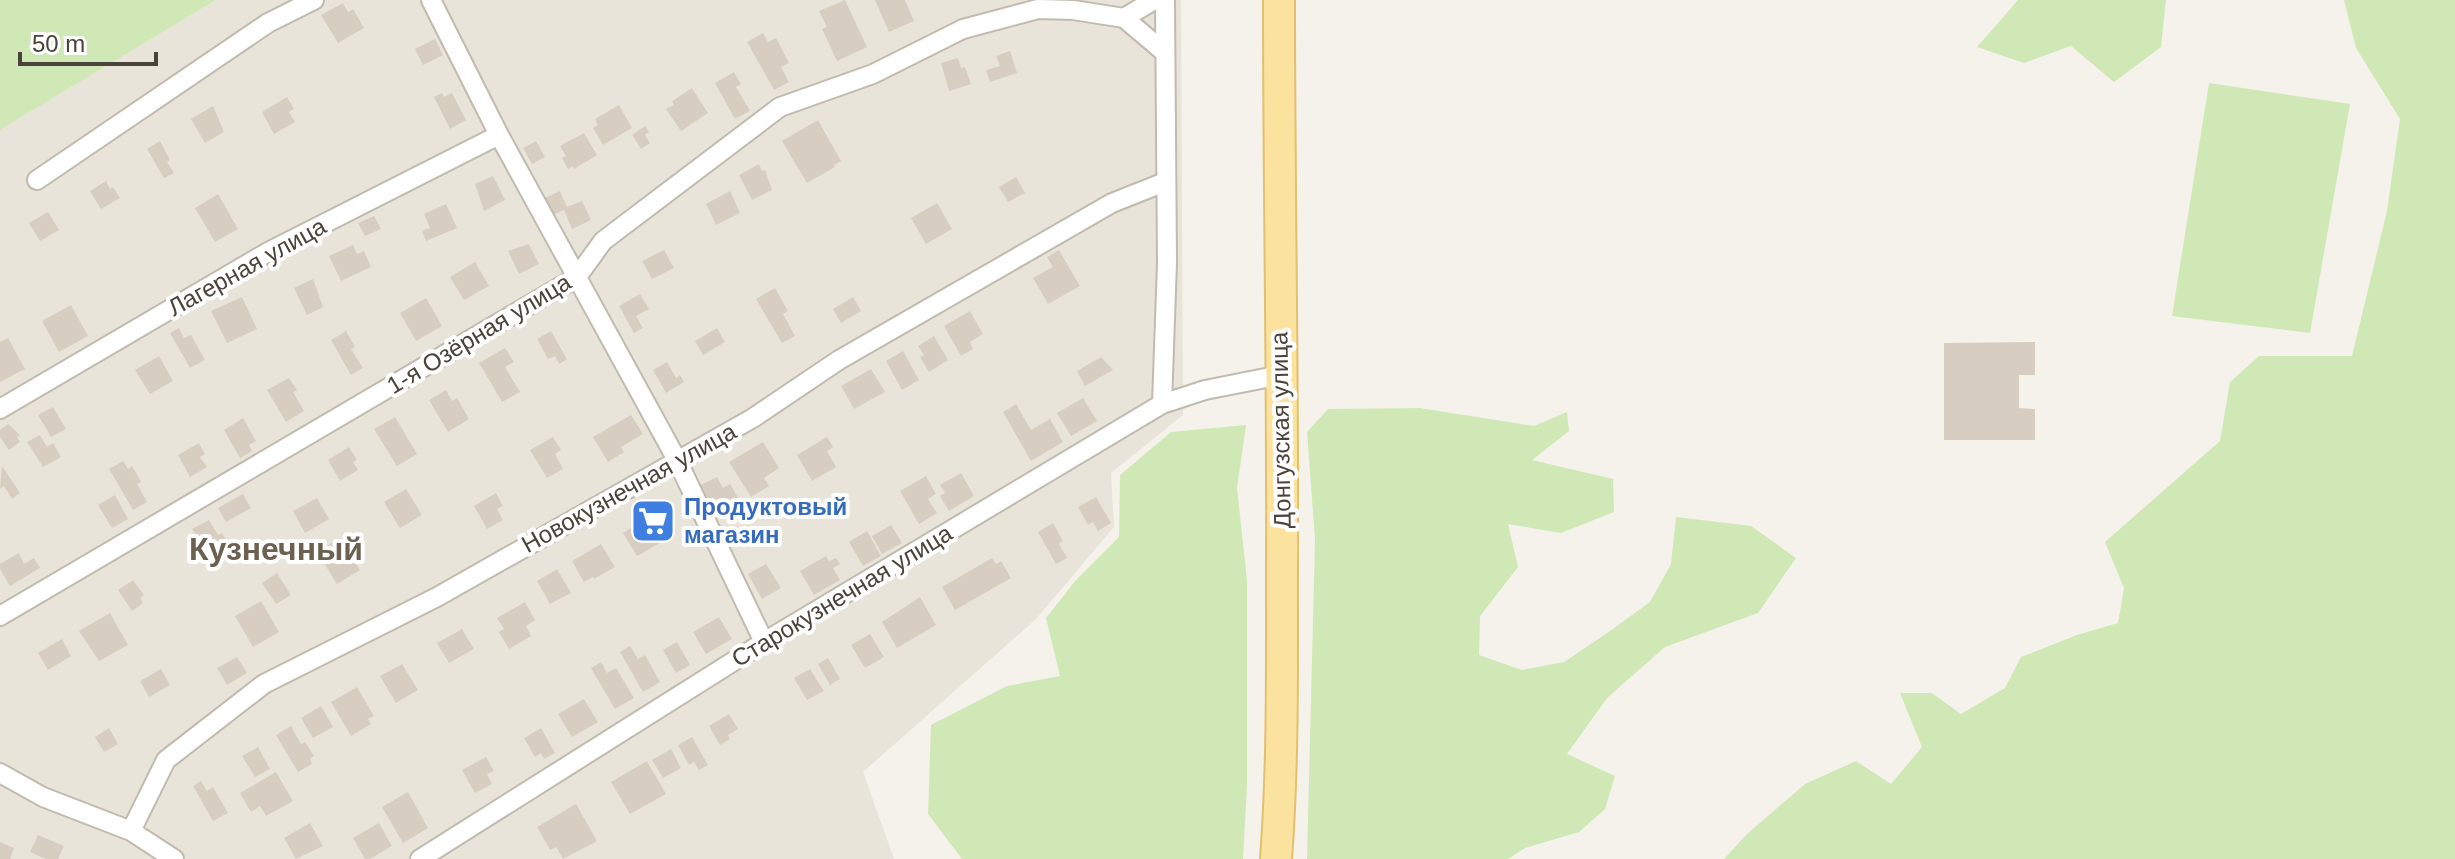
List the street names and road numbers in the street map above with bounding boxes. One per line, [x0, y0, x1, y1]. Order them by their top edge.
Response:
street label: Лагерная улица [163, 212, 331, 321]
street label: 1-я Озёрная улица [382, 268, 576, 399]
street label: Донгузская улица [1265, 331, 1296, 529]
street label: Новокузнечная улица [517, 417, 741, 558]
street label: Старокузнечная улица [727, 519, 957, 672]

